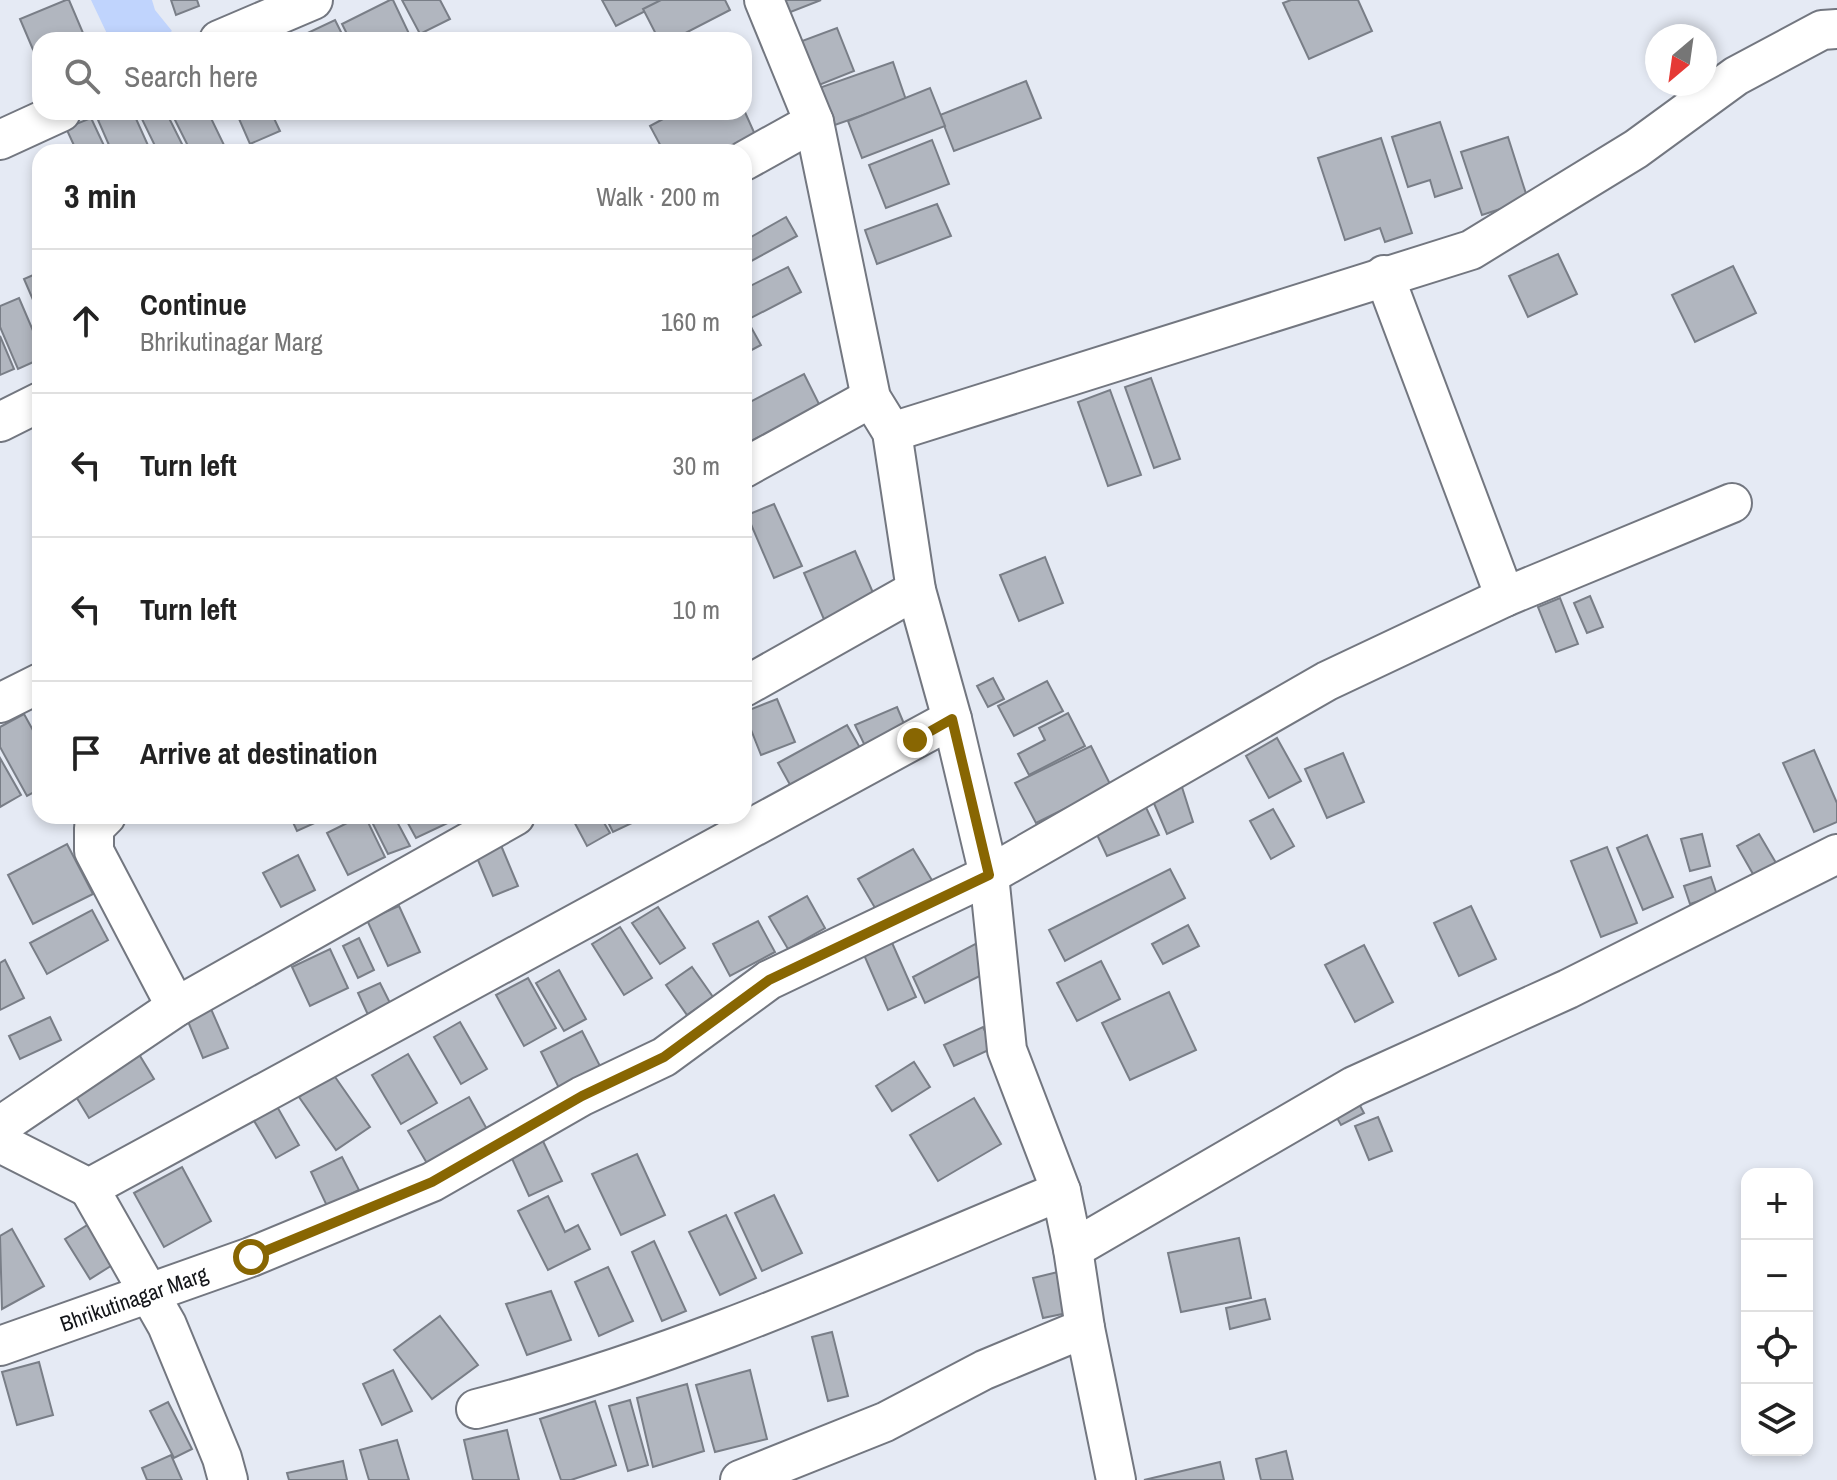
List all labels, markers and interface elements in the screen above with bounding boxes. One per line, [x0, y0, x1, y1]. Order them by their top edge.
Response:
north arrow [1645, 24, 1717, 96]
search box [32, 32, 752, 120]
icon: search [60, 54, 104, 98]
text: Search here [124, 56, 258, 96]
text: 3 min [64, 173, 137, 219]
text: Walk · 200 m [596, 179, 720, 214]
text: Continue [140, 284, 247, 324]
icon: ahead [64, 299, 108, 343]
text: 160 m [661, 304, 720, 339]
text: Bhrikutinagar Marg [140, 324, 323, 359]
icon: left [64, 443, 108, 487]
text: Turn left [140, 445, 237, 485]
text: 30 m [673, 448, 720, 483]
icon: left [64, 587, 108, 631]
text: Turn left [140, 589, 237, 629]
text: 10 m [673, 592, 720, 627]
route end [897, 722, 933, 758]
icon: arrive [64, 731, 108, 775]
text: Arrive at destination [140, 733, 378, 773]
map controls [1741, 1168, 1813, 1456]
button: + [1741, 1168, 1813, 1240]
route start [233, 1239, 269, 1275]
button: − [1741, 1240, 1813, 1312]
street label: Bhrikutinagar Marg [56, 1259, 212, 1339]
button: locate [1741, 1312, 1813, 1384]
button: layers [1741, 1384, 1813, 1456]

